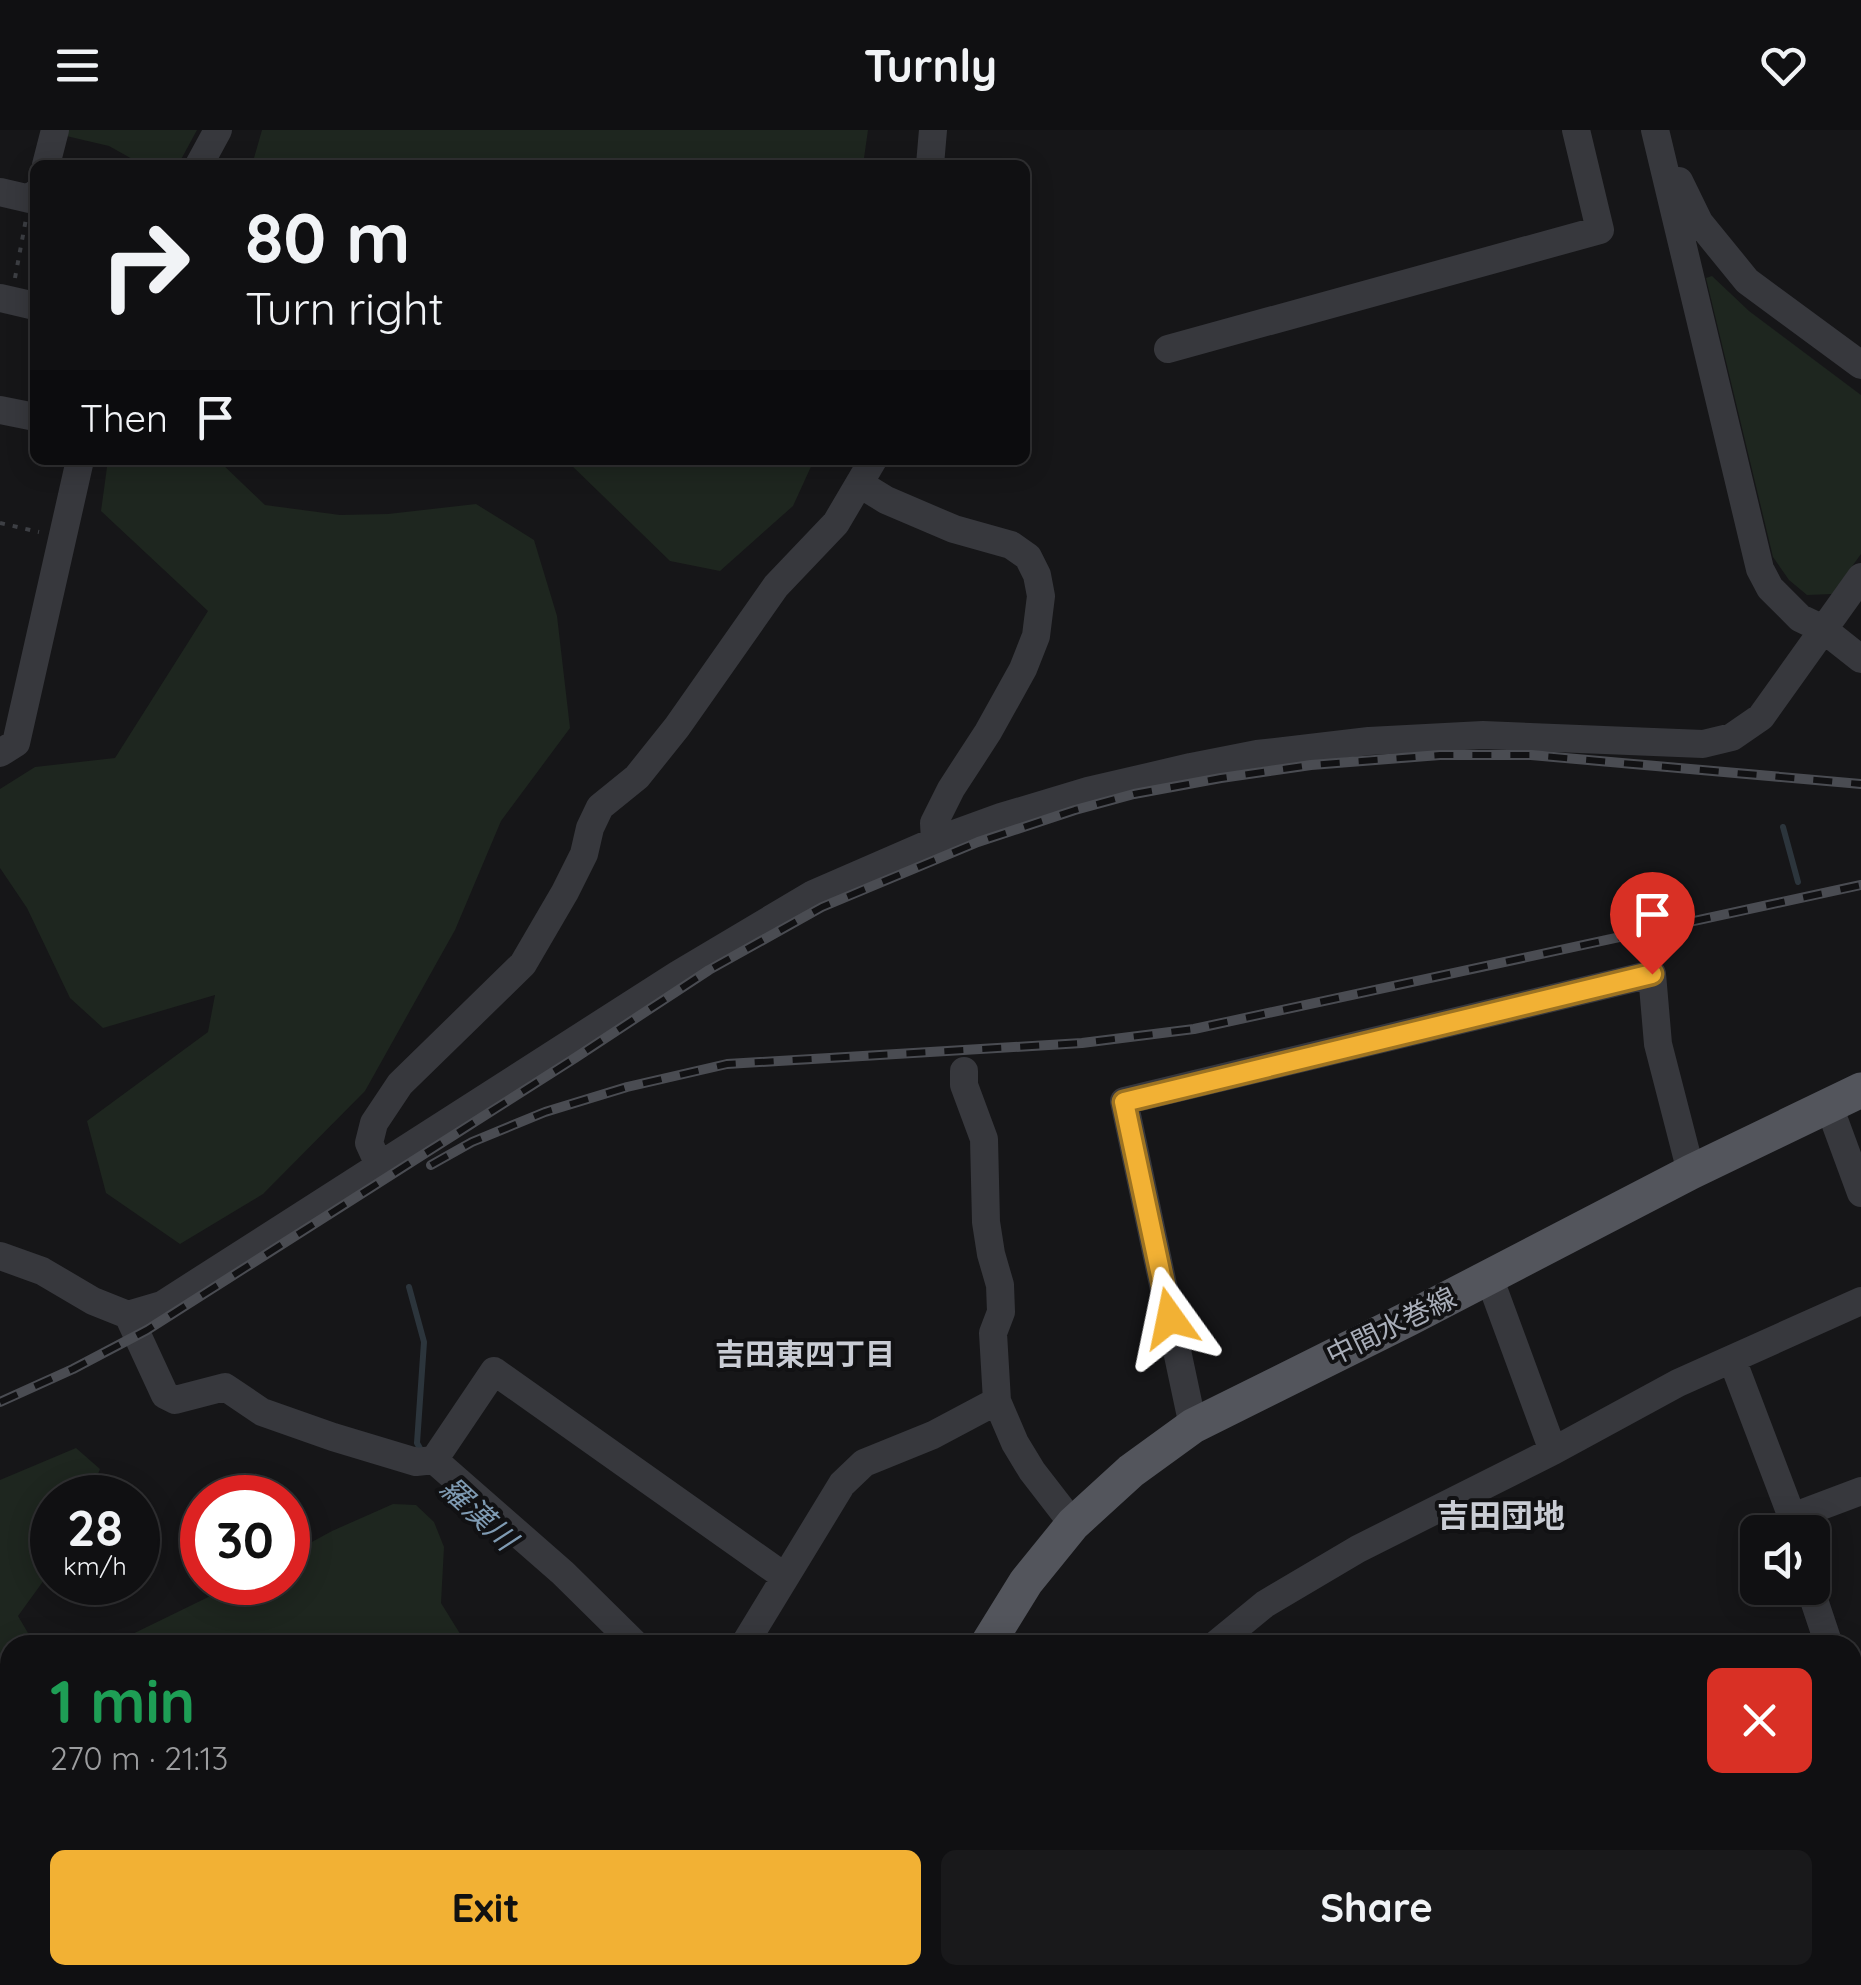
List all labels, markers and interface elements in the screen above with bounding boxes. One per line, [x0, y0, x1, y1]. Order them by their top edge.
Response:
text: Turnly [864, 37, 997, 93]
icon: menu [50, 38, 105, 93]
icon: heart [1756, 38, 1811, 93]
text: 80 m [245, 193, 410, 281]
icon: right [80, 200, 210, 330]
text: Turn right [245, 280, 444, 336]
icon: arrive [188, 390, 243, 445]
text: Then [80, 394, 168, 442]
pin [1610, 872, 1695, 975]
icon: arrive [1625, 887, 1680, 942]
position arrow [1118, 1266, 1222, 1370]
street label: 中間水巻線 [1320, 1279, 1461, 1372]
district label: 吉田東四丁目 [715, 1335, 895, 1373]
water label: 羅漢川 [433, 1469, 527, 1560]
speed limit sign: 30 [180, 1475, 310, 1605]
district label: 吉田団地 [1437, 1495, 1565, 1535]
text: 28 [67, 1496, 123, 1559]
map controls [1740, 1515, 1830, 1605]
button: sound [1740, 1515, 1830, 1605]
text: km/h [63, 1550, 127, 1581]
text: 1 min [50, 1663, 195, 1738]
button: close [1707, 1668, 1812, 1773]
text: 270 m · 21:13 [50, 1738, 228, 1778]
button: Exit [50, 1850, 921, 1965]
button: Share [941, 1850, 1812, 1965]

